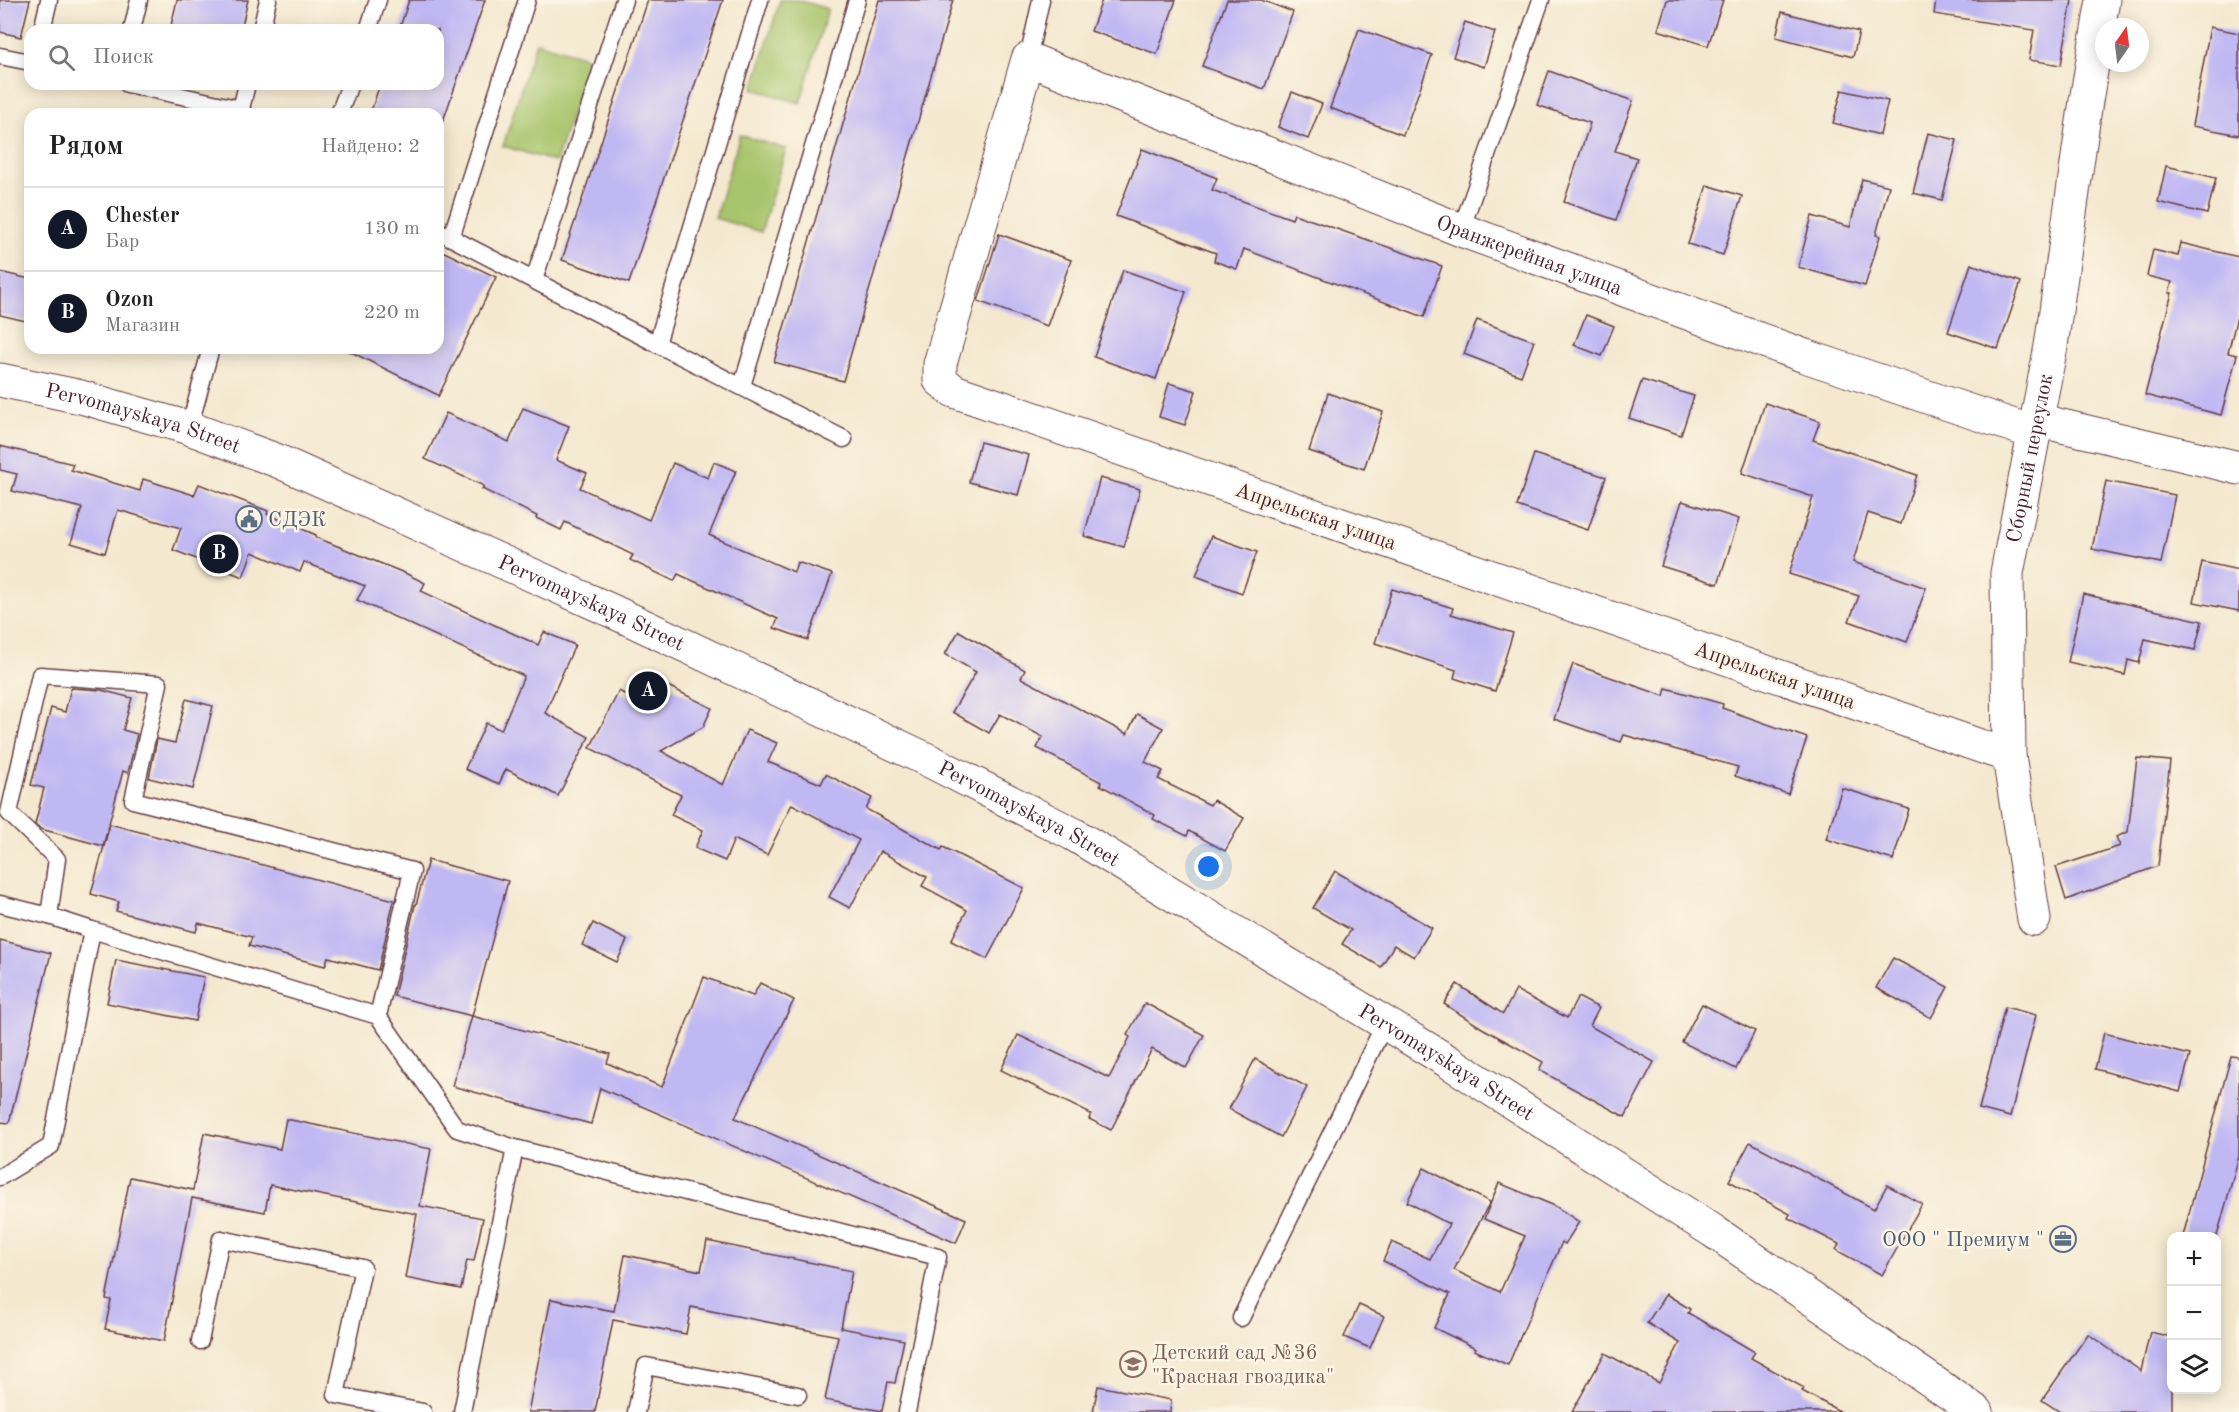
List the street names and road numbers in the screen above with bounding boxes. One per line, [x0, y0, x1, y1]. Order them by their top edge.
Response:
street label: Оранжерейная улица [1433, 212, 1625, 300]
street label: Сборный переулок [2004, 372, 2057, 545]
street label: Pervomayskaya Street [43, 381, 243, 458]
street label: Апрельская улица [1232, 480, 1399, 555]
street label: Pervomayskaya Street [494, 552, 687, 656]
street label: Апрельская улица [1691, 639, 1858, 714]
street label: Pervomayskaya Street [934, 758, 1123, 872]
street label: Pervomayskaya Street [1354, 1001, 1537, 1126]

